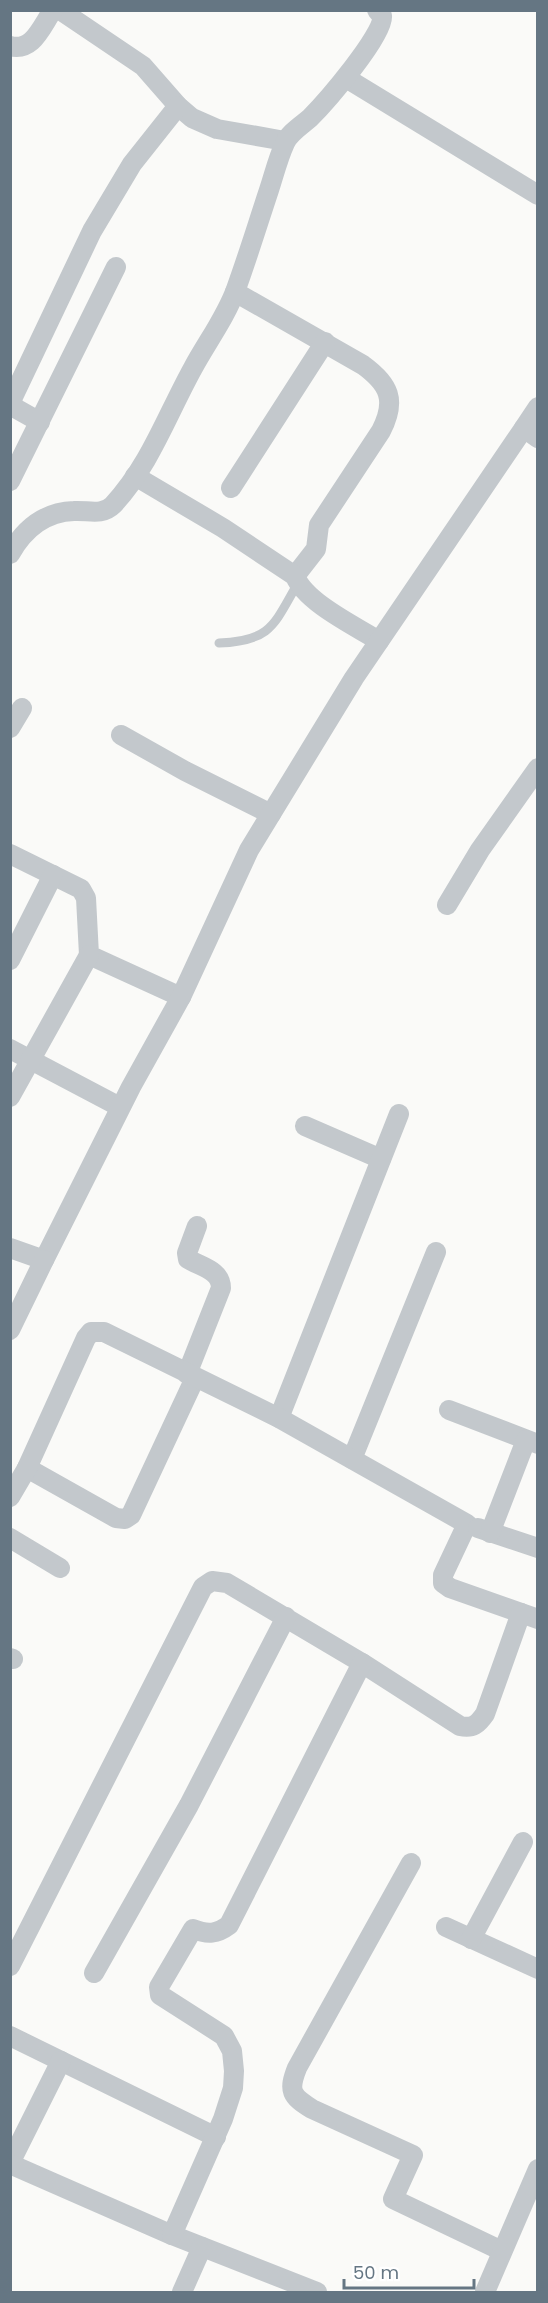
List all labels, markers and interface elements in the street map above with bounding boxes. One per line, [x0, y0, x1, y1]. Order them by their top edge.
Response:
scale bar [344, 2252, 474, 2290]
text: 50 m [353, 2260, 399, 2285]

